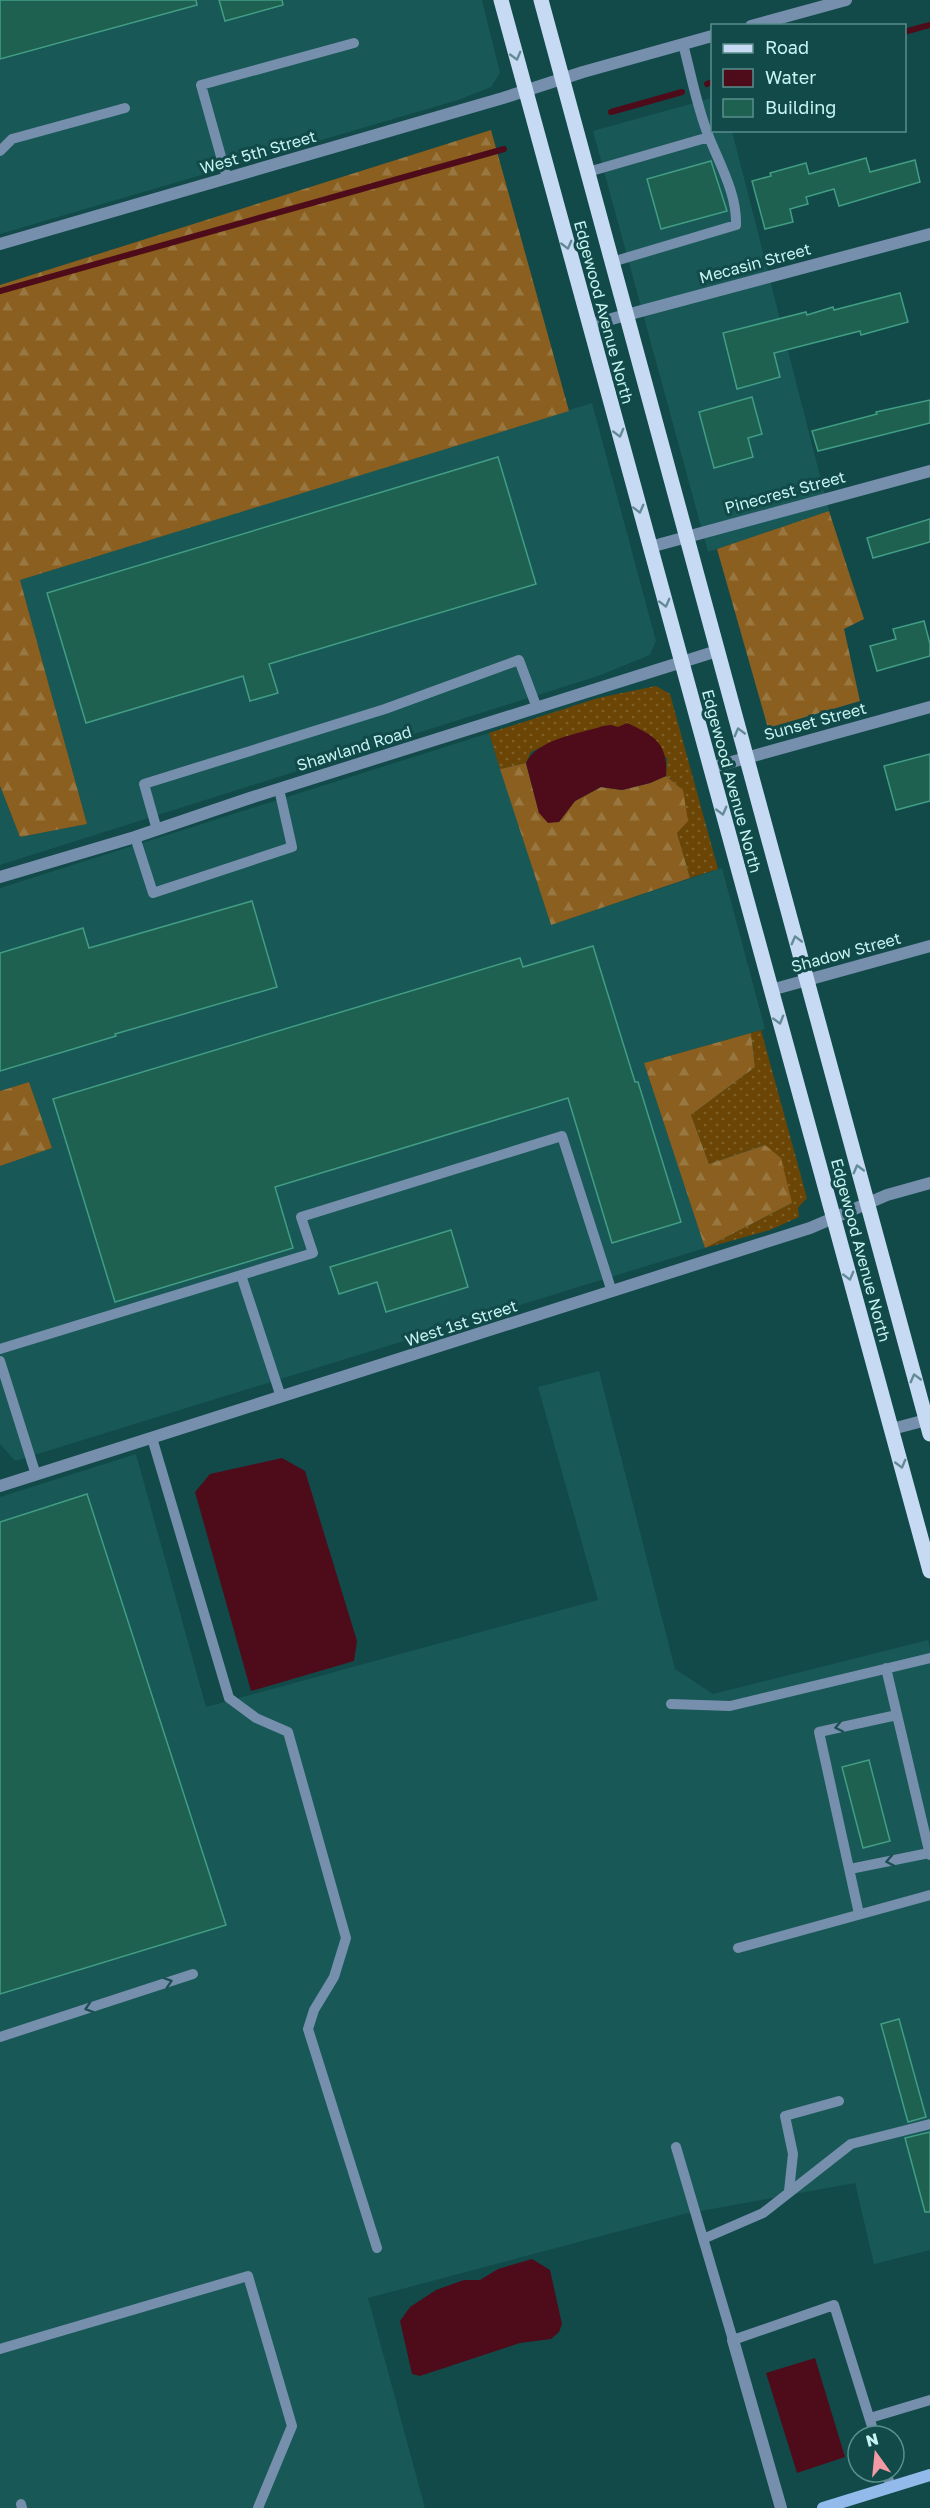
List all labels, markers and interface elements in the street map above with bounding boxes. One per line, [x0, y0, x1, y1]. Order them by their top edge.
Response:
legend [711, 24, 906, 132]
text: Road [765, 36, 809, 58]
one-way arrow [509, 51, 521, 61]
text: Water [765, 66, 816, 88]
text: Building [765, 96, 836, 118]
street label: West 5th Street [198, 126, 318, 178]
street label: Edgewood Avenue North [570, 218, 638, 406]
street label: Mecasin Street [697, 238, 813, 288]
one-way arrow [560, 239, 573, 249]
one-way arrow [611, 428, 624, 438]
street label: Pinecrest Street [722, 466, 848, 518]
one-way arrow [632, 503, 644, 514]
one-way arrow [658, 597, 670, 608]
street label: Edgewood Avenue North [698, 687, 766, 875]
street label: Sunset Street [762, 698, 868, 744]
street label: Shawland Road [294, 721, 414, 775]
one-way arrow [734, 727, 747, 737]
one-way arrow [715, 806, 727, 816]
street label: Shadow Street [789, 928, 903, 976]
one-way arrow [791, 936, 803, 946]
one-way arrow [772, 1014, 784, 1025]
street label: Edgewood Avenue North [827, 1156, 895, 1344]
one-way arrow [853, 1164, 865, 1175]
one-way arrow [842, 1271, 855, 1281]
street label: West 1st Street [402, 1295, 520, 1351]
one-way arrow [909, 1373, 922, 1383]
one-way arrow [894, 1458, 906, 1469]
one-way arrow [835, 1720, 845, 1733]
one-way arrow [885, 1854, 895, 1867]
one-way arrow [162, 1977, 173, 1990]
one-way arrow [84, 2001, 95, 2013]
north arrow [846, 2424, 906, 2484]
text: N [864, 2428, 881, 2451]

